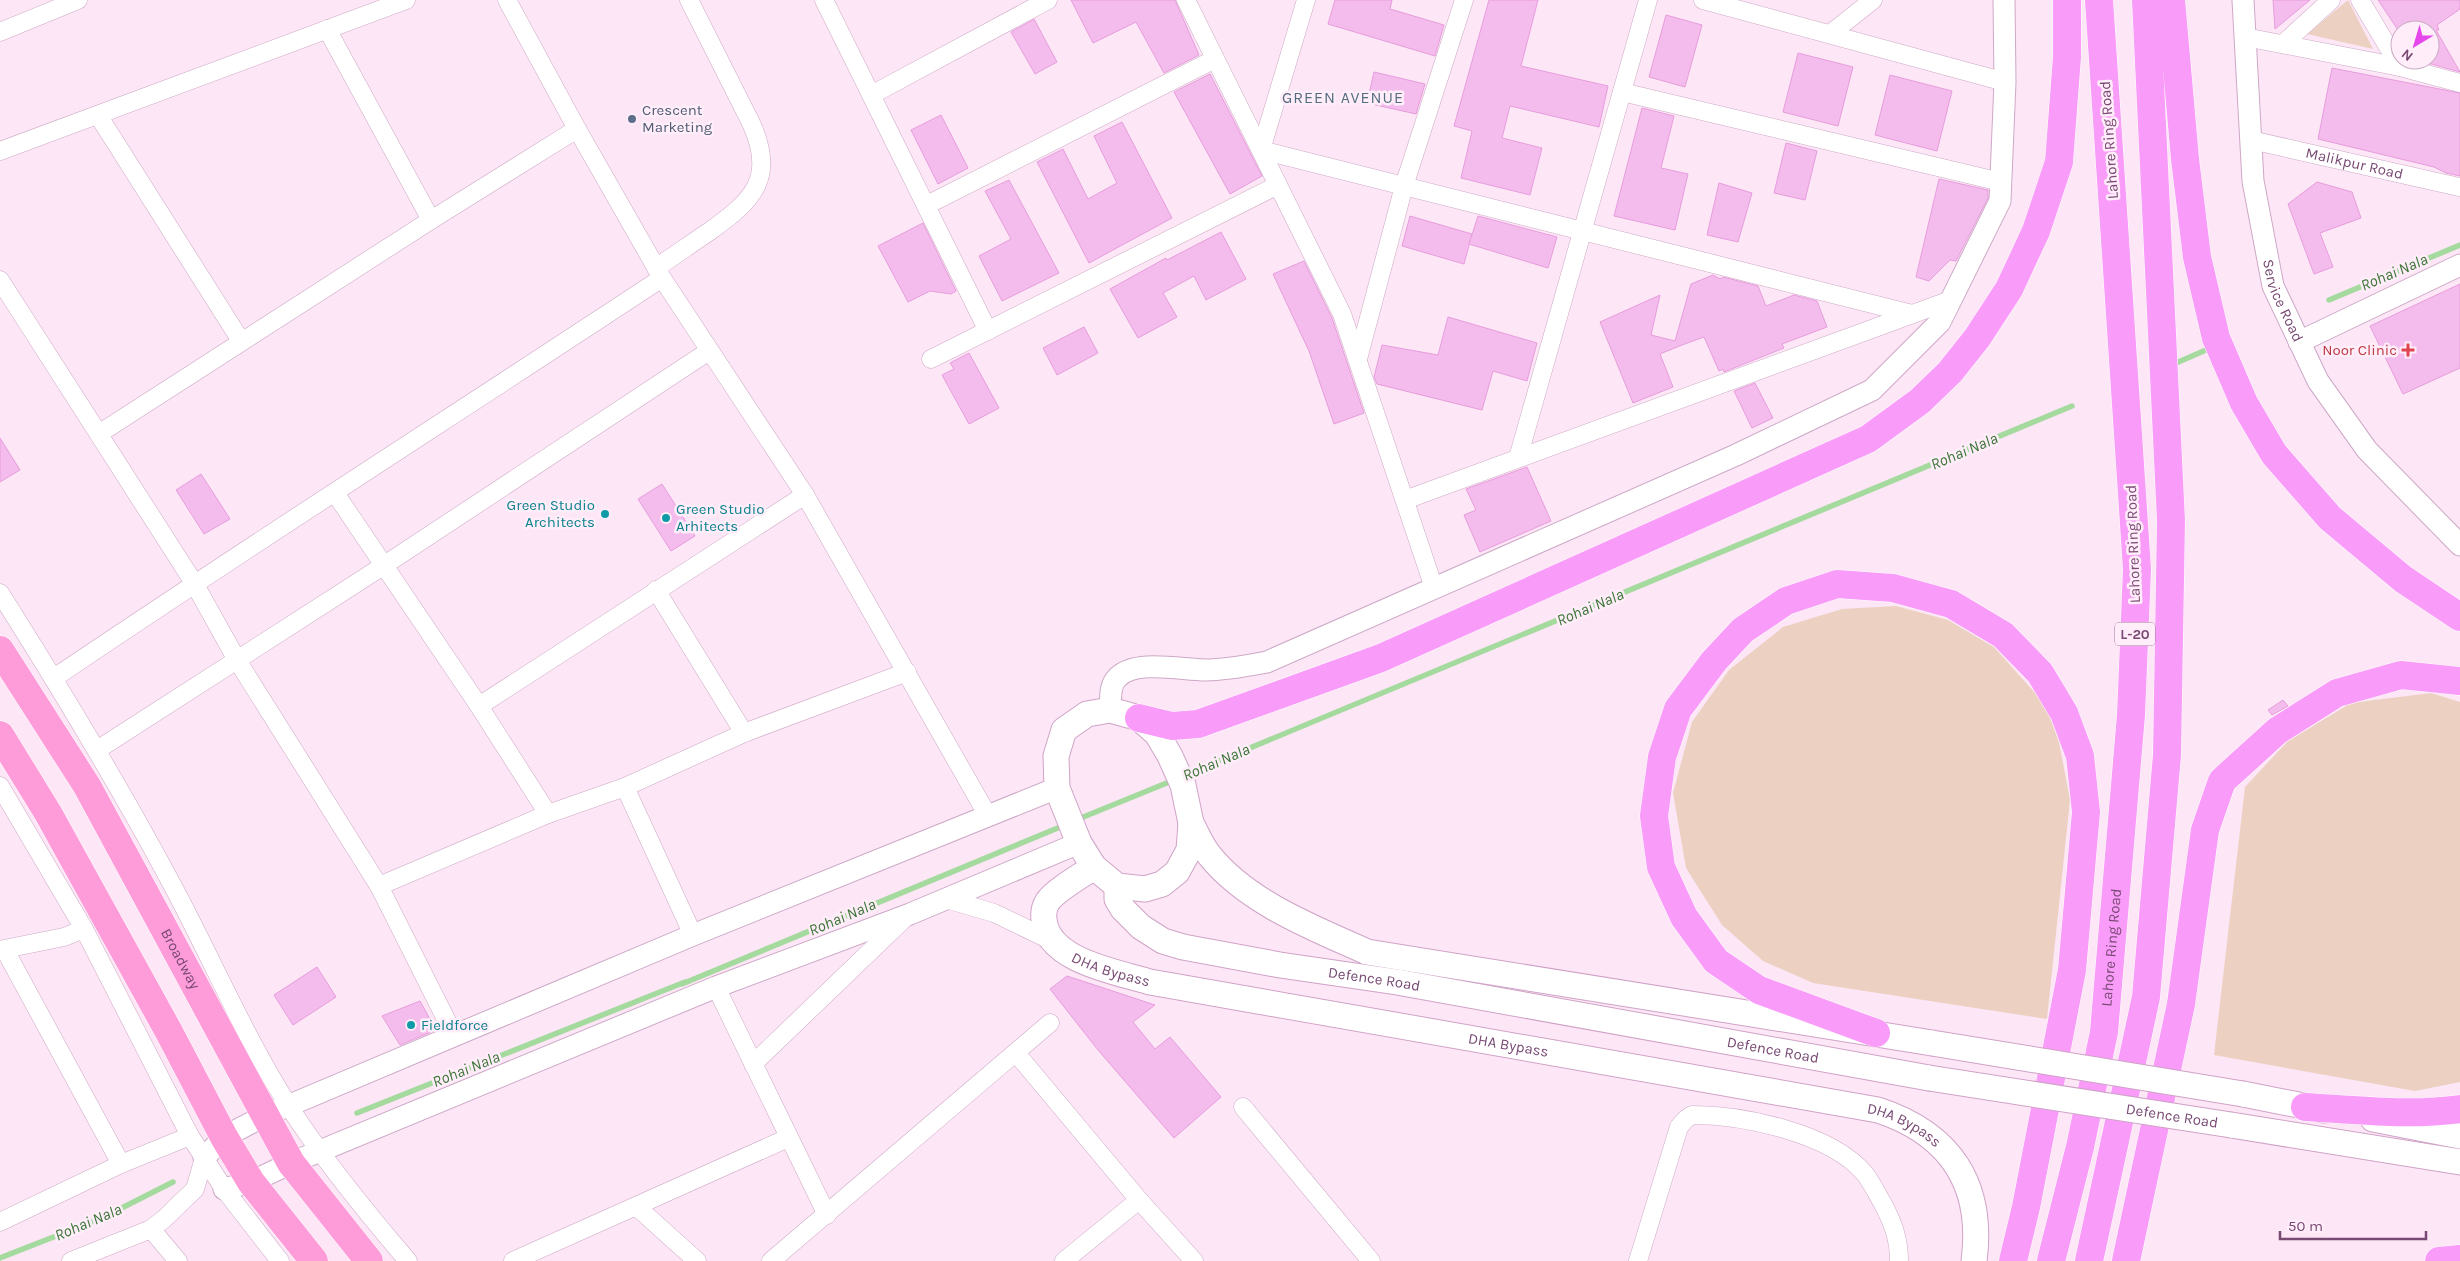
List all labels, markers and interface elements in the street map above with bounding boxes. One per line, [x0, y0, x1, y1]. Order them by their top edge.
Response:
north arrow [2390, 20, 2440, 70]
text: N [2398, 45, 2416, 65]
street label: Lahore Ring Road [2096, 80, 2122, 200]
district label: GREEN AVENUE [1282, 88, 1404, 107]
place label: Crescent Marketing [642, 101, 713, 136]
marker: Crescent Marketing [626, 113, 638, 125]
street label: Malikpur Road [2304, 144, 2405, 183]
water label: Rohai Nala [2358, 249, 2430, 295]
street label: Service Road [2259, 258, 2307, 345]
place label: Noor Clinic [2322, 341, 2397, 359]
marker: Noor Clinic [2401, 343, 2415, 357]
water label: Rohai Nala [1928, 428, 2000, 474]
street label: Lahore Ring Road [2122, 484, 2144, 604]
place label: Green Studio Architects [507, 496, 595, 531]
place label: Green Studio Arhitects [676, 500, 764, 535]
marker: Green Studio Architects [599, 508, 611, 520]
marker: Green Studio Arhitects [660, 512, 672, 524]
water label: Rohai Nala [1554, 584, 1626, 630]
road number: L-20 [2115, 622, 2155, 646]
water label: Rohai Nala [1180, 739, 1252, 785]
street label: Lahore Ring Road [2097, 888, 2125, 1007]
water label: Rohai Nala [806, 894, 878, 940]
street label: Broadway [157, 925, 204, 992]
street label: DHA Bypass [1068, 948, 1152, 991]
street label: Defence Road [1327, 963, 1422, 995]
place label: Fieldforce [421, 1016, 488, 1034]
marker: Fieldforce [405, 1019, 417, 1031]
street label: DHA Bypass [1467, 1029, 1550, 1061]
street label: Defence Road [1726, 1033, 1820, 1067]
water label: Rohai Nala [429, 1047, 503, 1091]
street label: DHA Bypass [1866, 1099, 1945, 1151]
street label: Defence Road [2125, 1100, 2219, 1132]
water label: Rohai Nala [52, 1199, 124, 1245]
scale bar [2280, 1208, 2426, 1240]
text: 50 m [2288, 1217, 2323, 1235]

